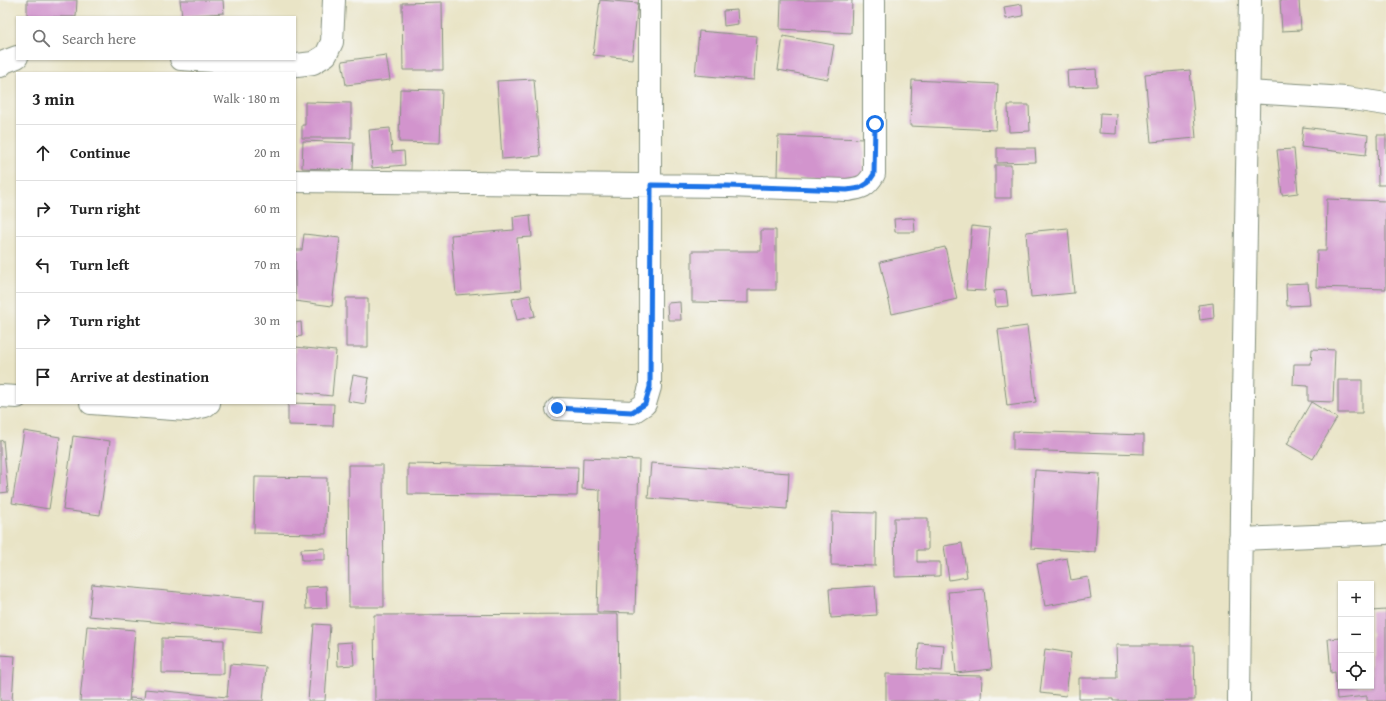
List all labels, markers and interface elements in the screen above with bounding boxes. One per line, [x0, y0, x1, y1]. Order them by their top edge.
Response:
search box [16, 16, 296, 60]
icon: search [30, 27, 52, 49]
text: Search here [62, 28, 136, 49]
text: 3 min [32, 86, 74, 111]
text: Walk · 180 m [213, 89, 280, 108]
route start [866, 115, 884, 133]
icon: ahead [32, 142, 54, 164]
text: Continue [70, 142, 131, 163]
text: 20 m [254, 143, 280, 162]
icon: right [32, 198, 54, 220]
text: Turn right [70, 198, 141, 219]
text: 60 m [254, 199, 280, 218]
icon: left [32, 254, 54, 276]
text: Turn left [70, 254, 129, 275]
text: 70 m [254, 255, 280, 274]
icon: right [32, 310, 54, 332]
text: Turn right [70, 310, 141, 331]
text: 30 m [254, 311, 280, 330]
icon: arrive [32, 366, 54, 388]
text: Arrive at destination [70, 366, 209, 387]
route end [548, 399, 566, 417]
map controls [1338, 581, 1374, 689]
button: + [1338, 581, 1374, 617]
button: − [1338, 617, 1374, 653]
button: locate [1338, 653, 1374, 689]

